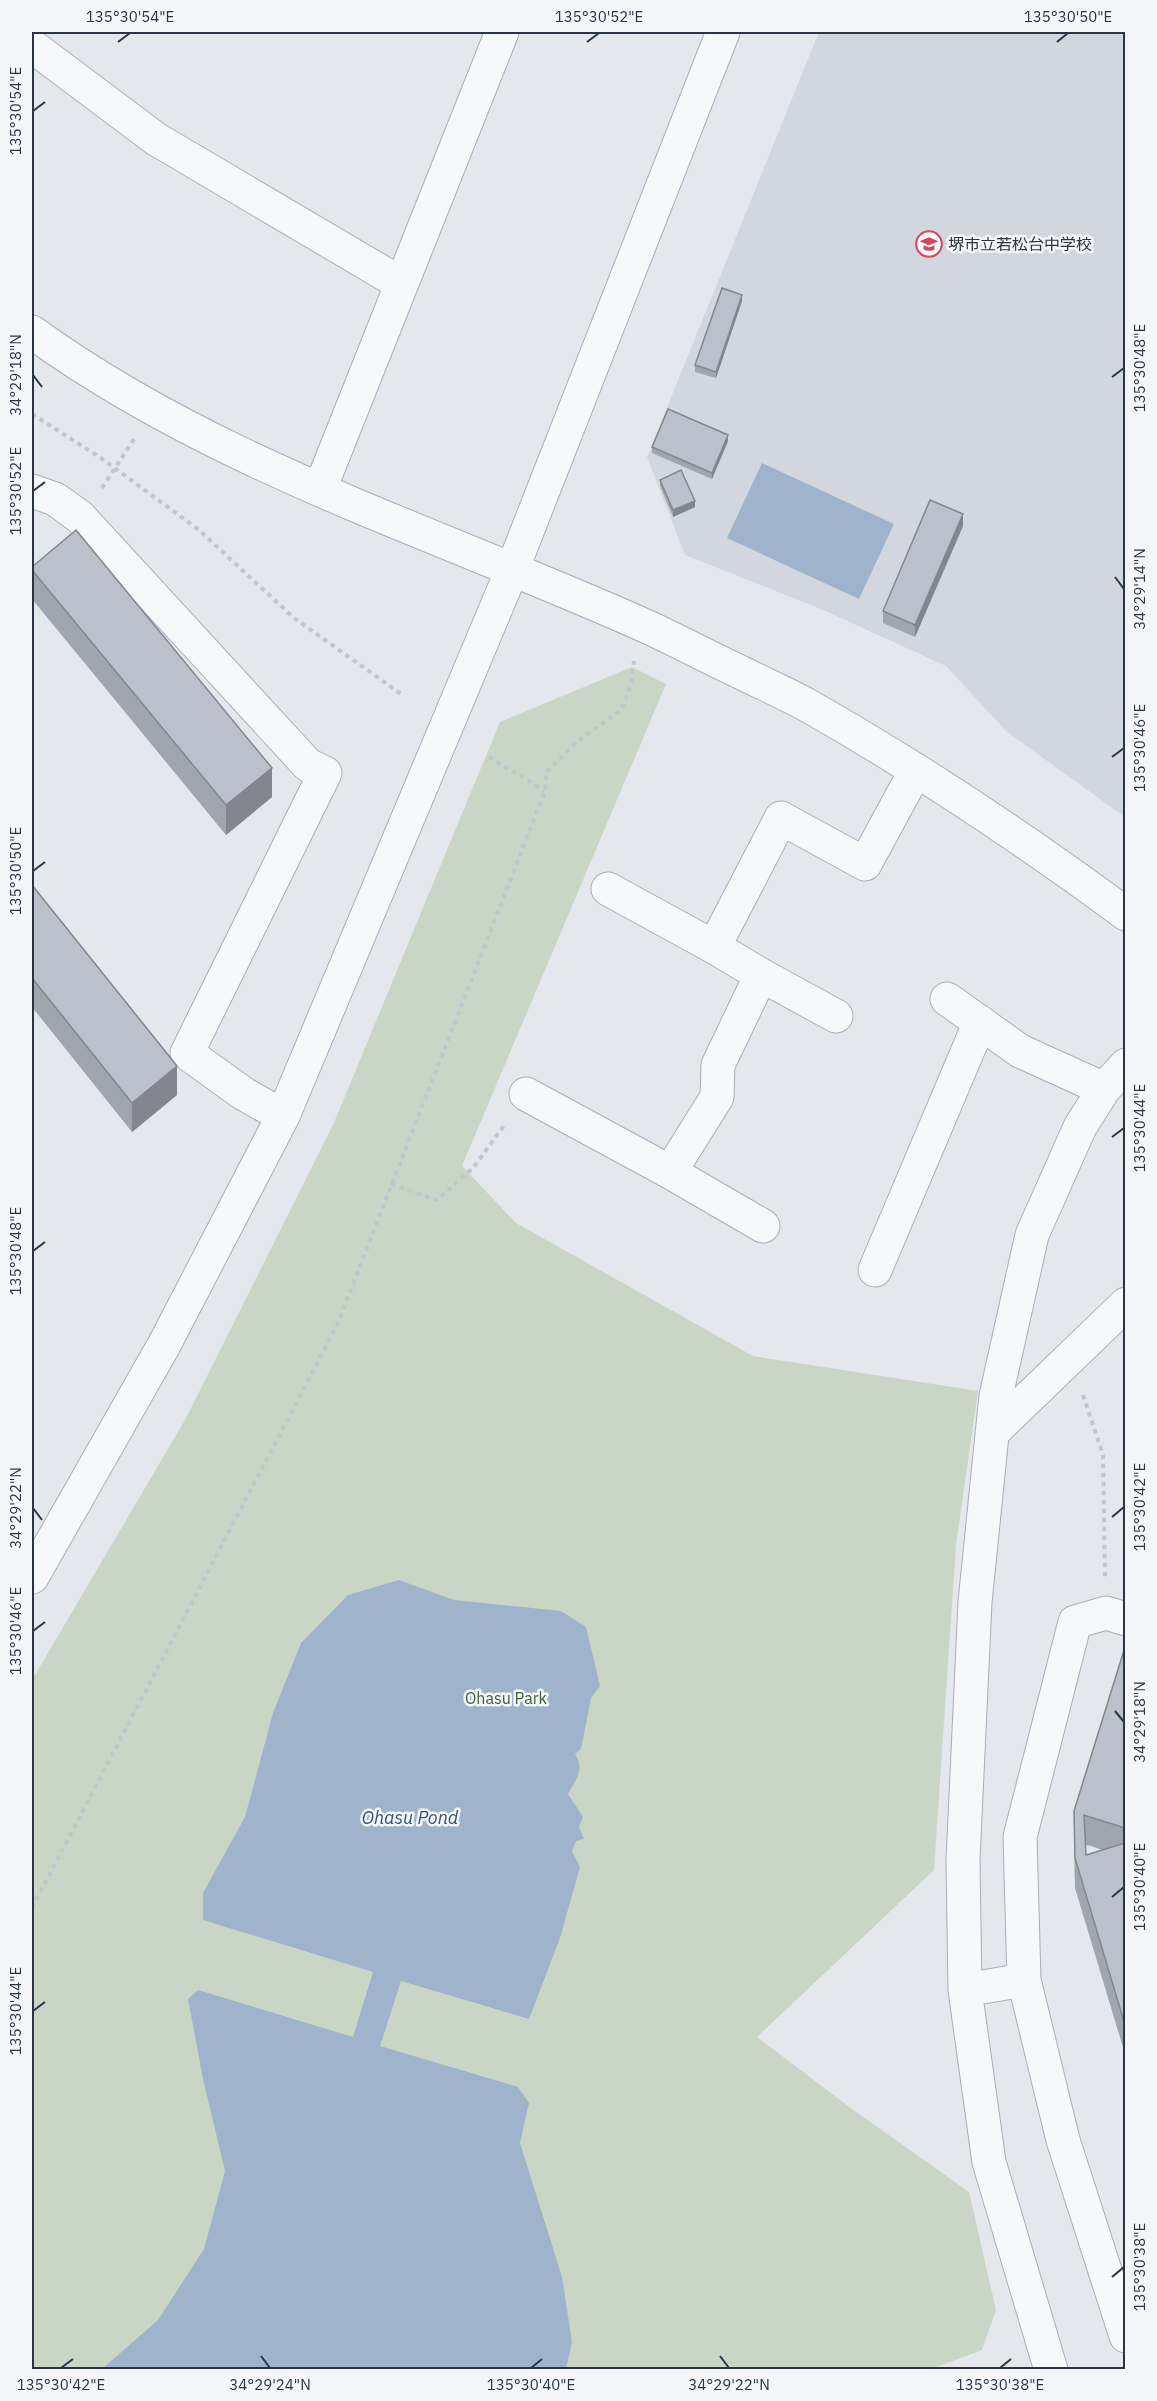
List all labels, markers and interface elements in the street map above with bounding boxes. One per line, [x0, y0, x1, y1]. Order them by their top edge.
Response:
text: 135°30'54"E [86, 7, 174, 26]
text: 135°30'52"E [555, 7, 643, 26]
text: 135°30'50"E [1024, 7, 1112, 26]
text: 135°30'54"E [6, 67, 25, 155]
school or university icon: 堺市立若松台中学校 [914, 229, 944, 259]
place label: 堺市立若松台中学校 [948, 234, 1092, 254]
text: 135°30'48"E [1130, 324, 1149, 412]
text: 34°29'18"N [6, 334, 25, 416]
text: 135°30'52"E [6, 447, 25, 535]
text: 34°29'14"N [1130, 548, 1149, 630]
text: 135°30'46"E [1130, 704, 1149, 792]
text: 135°30'50"E [6, 827, 25, 915]
text: 135°30'44"E [1130, 1084, 1149, 1172]
text: 135°30'48"E [6, 1207, 25, 1295]
text: 135°30'42"E [1130, 1463, 1149, 1551]
text: 34°29'22"N [6, 1467, 25, 1549]
text: 135°30'46"E [6, 1587, 25, 1675]
text: 34°29'18"N [1130, 1681, 1149, 1763]
park label: Ohasu Park [465, 1688, 548, 1708]
water label: Ohasu Pond [362, 1806, 459, 1829]
text: 135°30'40"E [1130, 1843, 1149, 1931]
text: 135°30'44"E [6, 1967, 25, 2055]
text: 135°30'38"E [1130, 2223, 1149, 2311]
text: 135°30'42"E [17, 2375, 105, 2394]
text: 34°29'24"N [229, 2375, 311, 2394]
text: 135°30'40"E [487, 2375, 575, 2394]
text: 34°29'22"N [688, 2375, 770, 2394]
text: 135°30'38"E [956, 2375, 1044, 2394]

